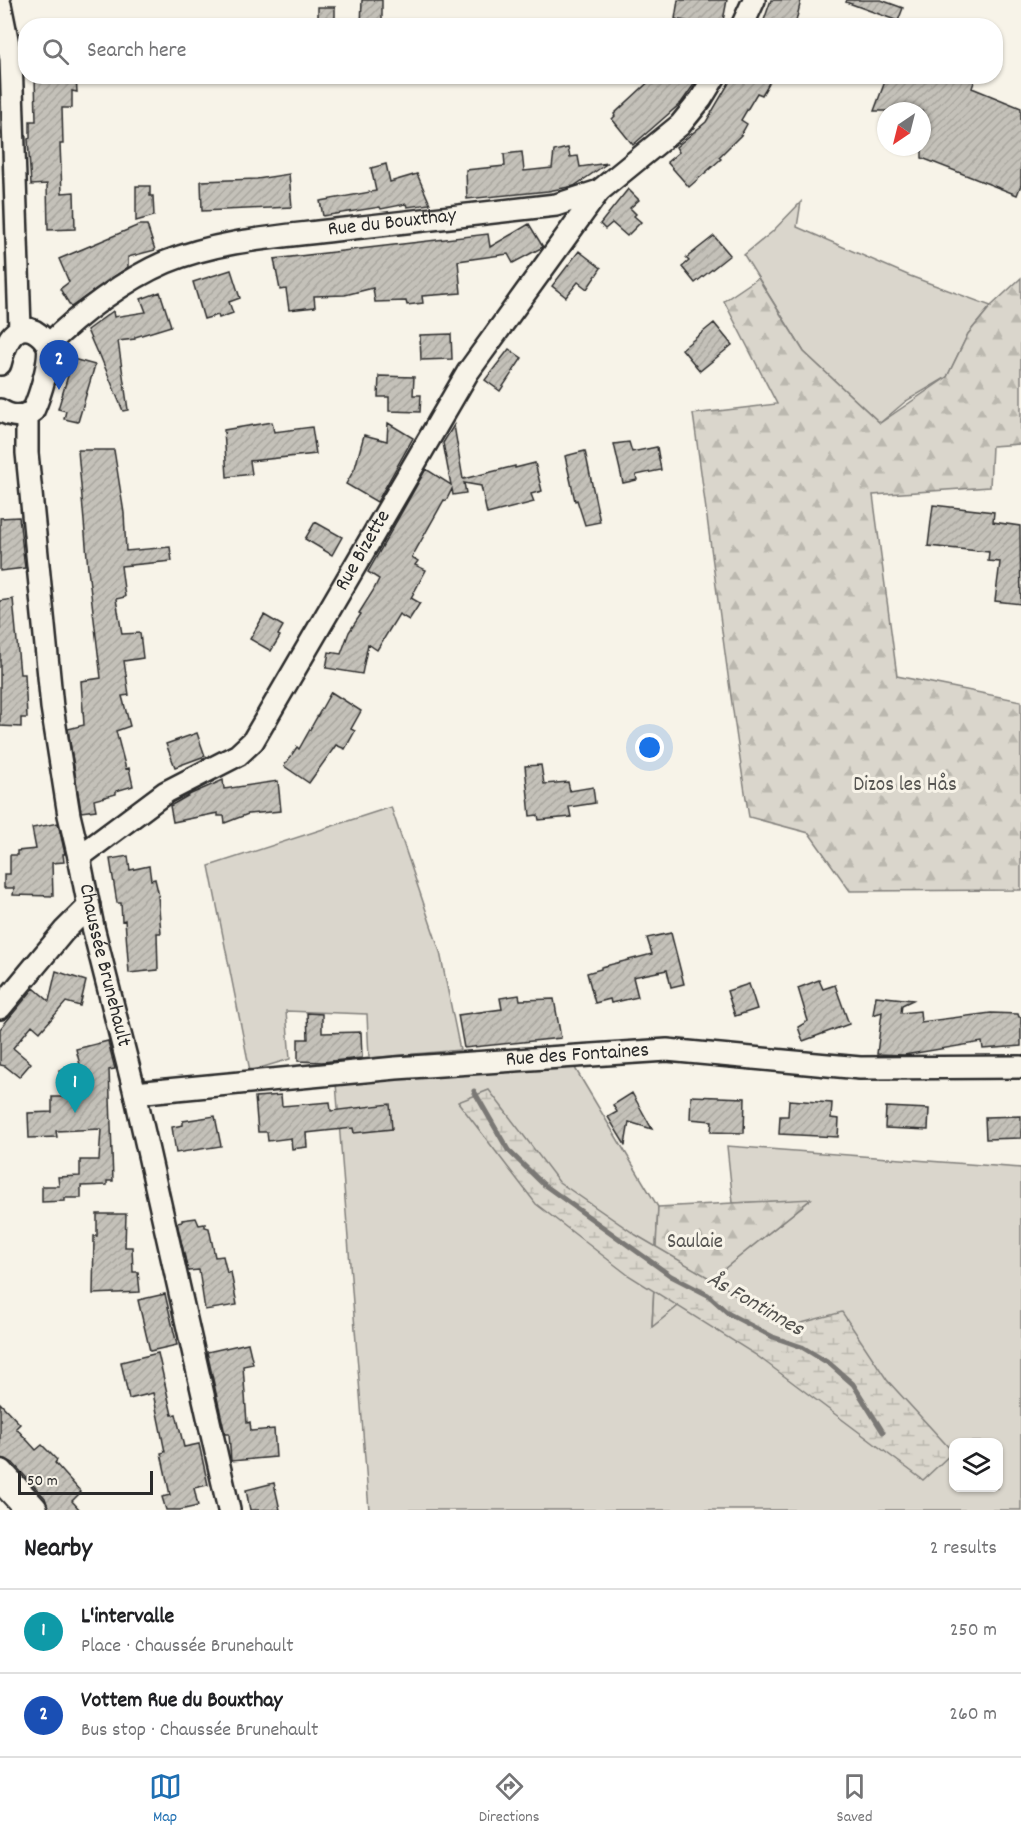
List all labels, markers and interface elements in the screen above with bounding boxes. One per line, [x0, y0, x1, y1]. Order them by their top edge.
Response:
search box [18, 18, 1003, 84]
icon: search [39, 35, 72, 68]
text: Search here [87, 36, 186, 67]
north arrow [877, 102, 931, 156]
street label: Rue du Bouxthay [326, 201, 458, 246]
pin: 2 [40, 340, 78, 390]
street label: Rue Bizette [328, 505, 399, 597]
your location [635, 733, 664, 762]
park label: Dizos les Hås [853, 771, 957, 801]
street label: Chaussée Brunehault [70, 881, 138, 1050]
street label: Rue des Fontaines [505, 1036, 650, 1076]
pin: 1 [56, 1064, 94, 1113]
park label: Saulaie [667, 1228, 723, 1258]
water label: Ås Fontinnes [701, 1265, 810, 1346]
map controls [949, 1438, 1003, 1492]
button: layers [949, 1438, 1003, 1492]
scale bar [18, 1468, 153, 1496]
text: 50 m [27, 1470, 58, 1493]
text: Nearby [24, 1531, 92, 1568]
text: 2 results [930, 1535, 997, 1563]
text: L'intervalle [81, 1602, 174, 1633]
text: 1 [41, 1617, 46, 1645]
text: 250 m [950, 1617, 997, 1645]
text: Place · Chaussée Brunehault [81, 1633, 294, 1661]
text: Vottem Rue du Bouxthay [81, 1686, 282, 1717]
text: 2 [39, 1701, 48, 1729]
text: 260 m [949, 1701, 997, 1729]
text: Bus stop · Chaussée Brunehault [81, 1717, 319, 1745]
tab: Map [149, 1770, 182, 1829]
tab: Directions [479, 1770, 539, 1829]
tab: Saved [837, 1770, 872, 1829]

